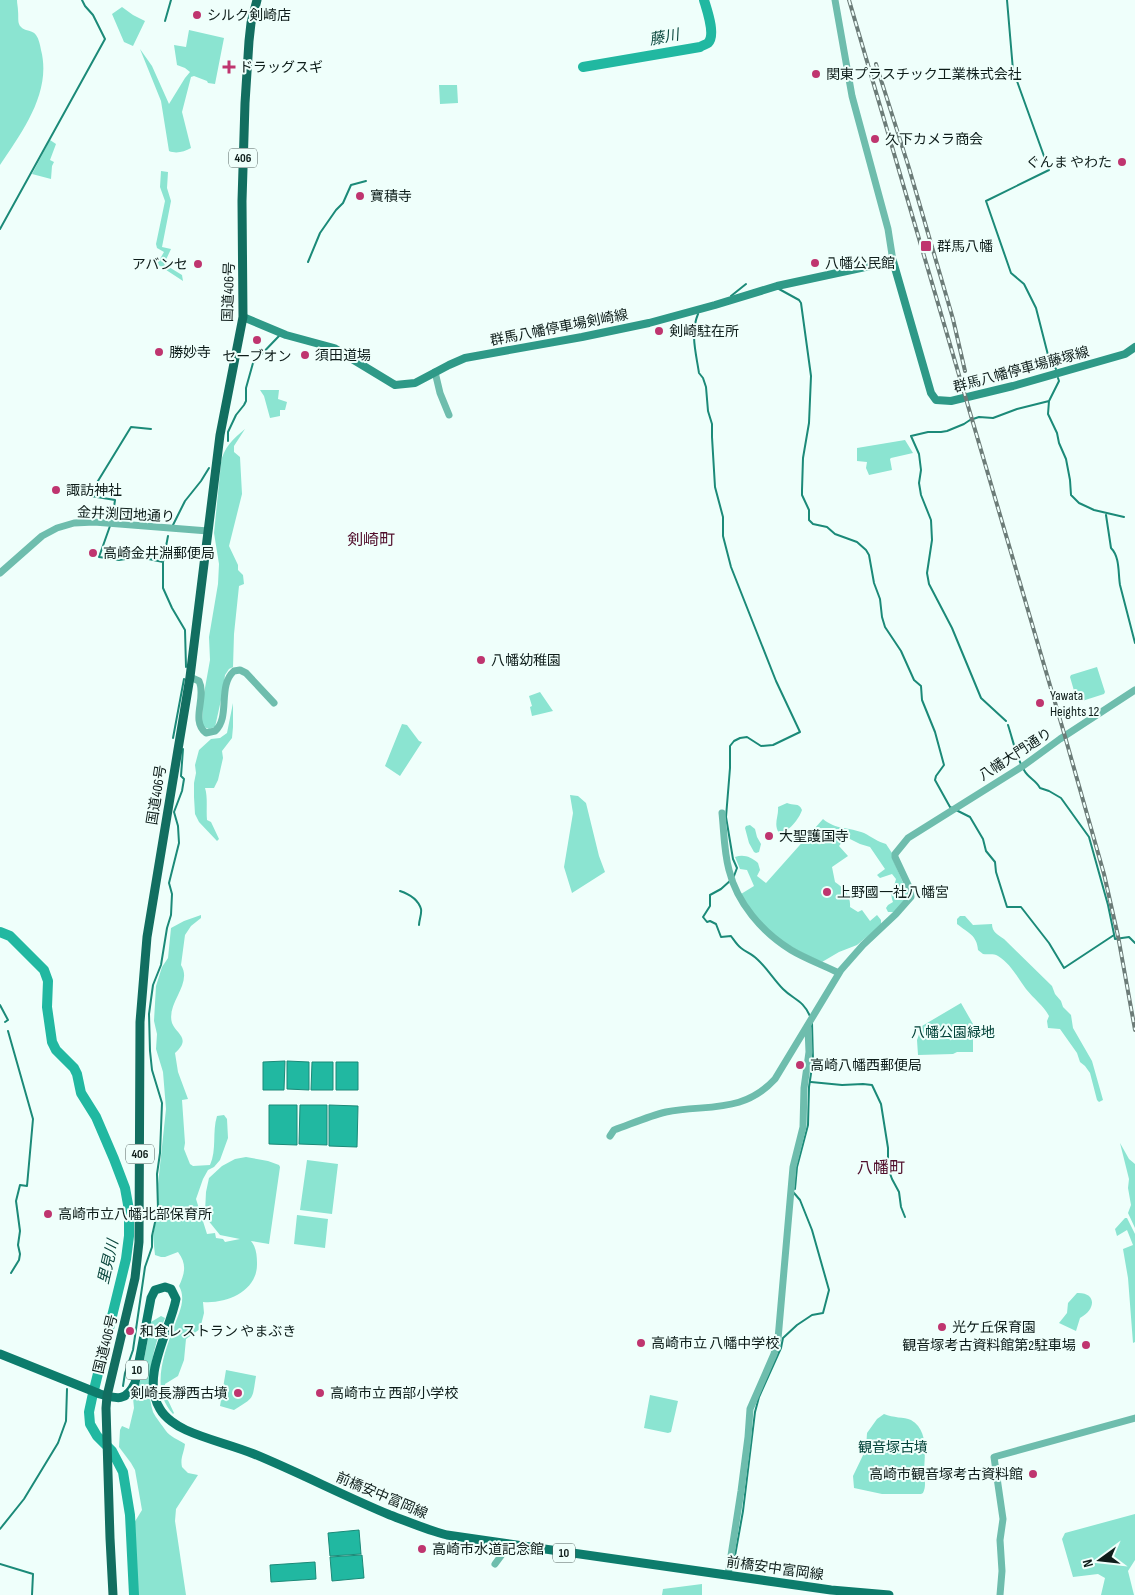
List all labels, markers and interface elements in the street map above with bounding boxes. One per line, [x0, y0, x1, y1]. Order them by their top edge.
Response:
place label: シルク剣崎店 [207, 7, 291, 24]
marker: シルク剣崎店 [191, 9, 203, 21]
water label: 藤川 [648, 25, 683, 50]
place label: ドラッグスギ [239, 59, 323, 76]
marker: ドラッグスギ [223, 61, 235, 73]
place label: 関東プラスチック工業株式会社 [826, 66, 1022, 83]
marker: 関東プラスチック工業株式会社 [810, 68, 822, 80]
place label: 久下カメラ商会 [885, 131, 983, 148]
marker: 久下カメラ商会 [869, 133, 881, 145]
road number: 406 [229, 148, 257, 168]
place label: ぐんま やわた [1026, 154, 1112, 171]
marker: ぐんま やわた [1116, 156, 1128, 168]
place label: 寶積寺 [370, 188, 412, 205]
marker: 寶積寺 [354, 190, 366, 202]
place label: 群馬八幡 [937, 238, 993, 255]
marker: 群馬八幡 [919, 239, 933, 253]
place label: 八幡公民館 [825, 255, 895, 272]
place label: アバンセ [132, 256, 188, 273]
marker: 八幡公民館 [809, 257, 821, 269]
marker: アバンセ [192, 258, 204, 270]
street label: 国道406号 [219, 262, 238, 322]
street label: 群馬八幡停車場剣崎線 [489, 306, 629, 349]
place label: 剣崎駐在所 [669, 323, 739, 340]
marker: 剣崎駐在所 [653, 325, 665, 337]
marker: セーブオン [251, 334, 263, 346]
street label: 群馬八幡停車場藤塚線 [951, 343, 1091, 396]
place label: 勝妙寺 [169, 344, 211, 361]
marker: 勝妙寺 [153, 346, 165, 358]
place label: 須田道場 [315, 347, 371, 364]
place label: セーブオン [222, 348, 292, 365]
marker: 須田道場 [299, 349, 311, 361]
place label: 諏訪神社 [66, 482, 122, 499]
marker: 諏訪神社 [50, 484, 62, 496]
street label: 金井渕団地通り [77, 503, 175, 526]
district label: 剣崎町 [347, 531, 395, 550]
place label: 高崎金井淵郵便局 [103, 545, 215, 562]
marker: 高崎金井淵郵便局 [87, 547, 99, 559]
place label: 八幡幼稚園 [491, 652, 561, 669]
marker: 八幡幼稚園 [475, 654, 487, 666]
place label: Yawata Heights 12 [1050, 687, 1099, 720]
marker: Yawata Heights 12 [1034, 697, 1046, 709]
street label: 八幡大門通り [975, 724, 1055, 784]
street label: 国道406号 [143, 764, 170, 826]
place label: 大聖護国寺 [779, 828, 849, 845]
marker: 大聖護国寺 [763, 830, 775, 842]
place label: 上野國一社八幡宮 [837, 884, 949, 901]
marker: 上野國一社八幡宮 [821, 886, 833, 898]
park label: 八幡公園緑地 [911, 1024, 995, 1041]
place label: 高崎八幡西郵便局 [810, 1057, 922, 1074]
marker: 高崎八幡西郵便局 [794, 1059, 806, 1071]
road number: 406 [126, 1144, 154, 1164]
district label: 八幡町 [857, 1159, 905, 1178]
place label: 高崎市立八幡北部保育所 [58, 1206, 212, 1223]
marker: 高崎市立八幡北部保育所 [42, 1208, 54, 1220]
water label: 里見川 [94, 1236, 123, 1286]
street label: 国道406号 [90, 1313, 121, 1375]
place label: 光ケ丘保育園 [952, 1319, 1036, 1336]
marker: 光ケ丘保育園 [936, 1321, 948, 1333]
place label: 和食レストラン やまぶき [140, 1323, 296, 1340]
marker: 和食レストラン やまぶき [124, 1325, 136, 1337]
place label: 高崎市立 八幡中学校 [651, 1335, 779, 1352]
marker: 高崎市立 八幡中学校 [635, 1337, 647, 1349]
place label: 観音塚考古資料館第2駐車場 [902, 1337, 1076, 1354]
marker: 観音塚考古資料館第2駐車場 [1080, 1339, 1092, 1351]
road number: 10 [126, 1360, 148, 1380]
place label: 剣崎長瀞西古墳 [130, 1385, 228, 1402]
place label: 高崎市立 西部小学校 [330, 1385, 458, 1402]
marker: 剣崎長瀞西古墳 [232, 1387, 244, 1399]
marker: 高崎市立 西部小学校 [314, 1387, 326, 1399]
park label: 観音塚古墳 [858, 1439, 928, 1456]
place label: 高崎市観音塚考古資料館 [869, 1466, 1023, 1483]
street label: 前橋安中富岡線 [333, 1468, 430, 1522]
marker: 高崎市観音塚考古資料館 [1027, 1468, 1039, 1480]
north arrow [1075, 1535, 1125, 1585]
place label: 高崎市水道記念館 [432, 1541, 544, 1558]
marker: 高崎市水道記念館 [416, 1543, 428, 1555]
road number: 10 [553, 1544, 575, 1562]
street label: 前橋安中富岡線 [725, 1553, 825, 1584]
text: N [1079, 1557, 1097, 1569]

